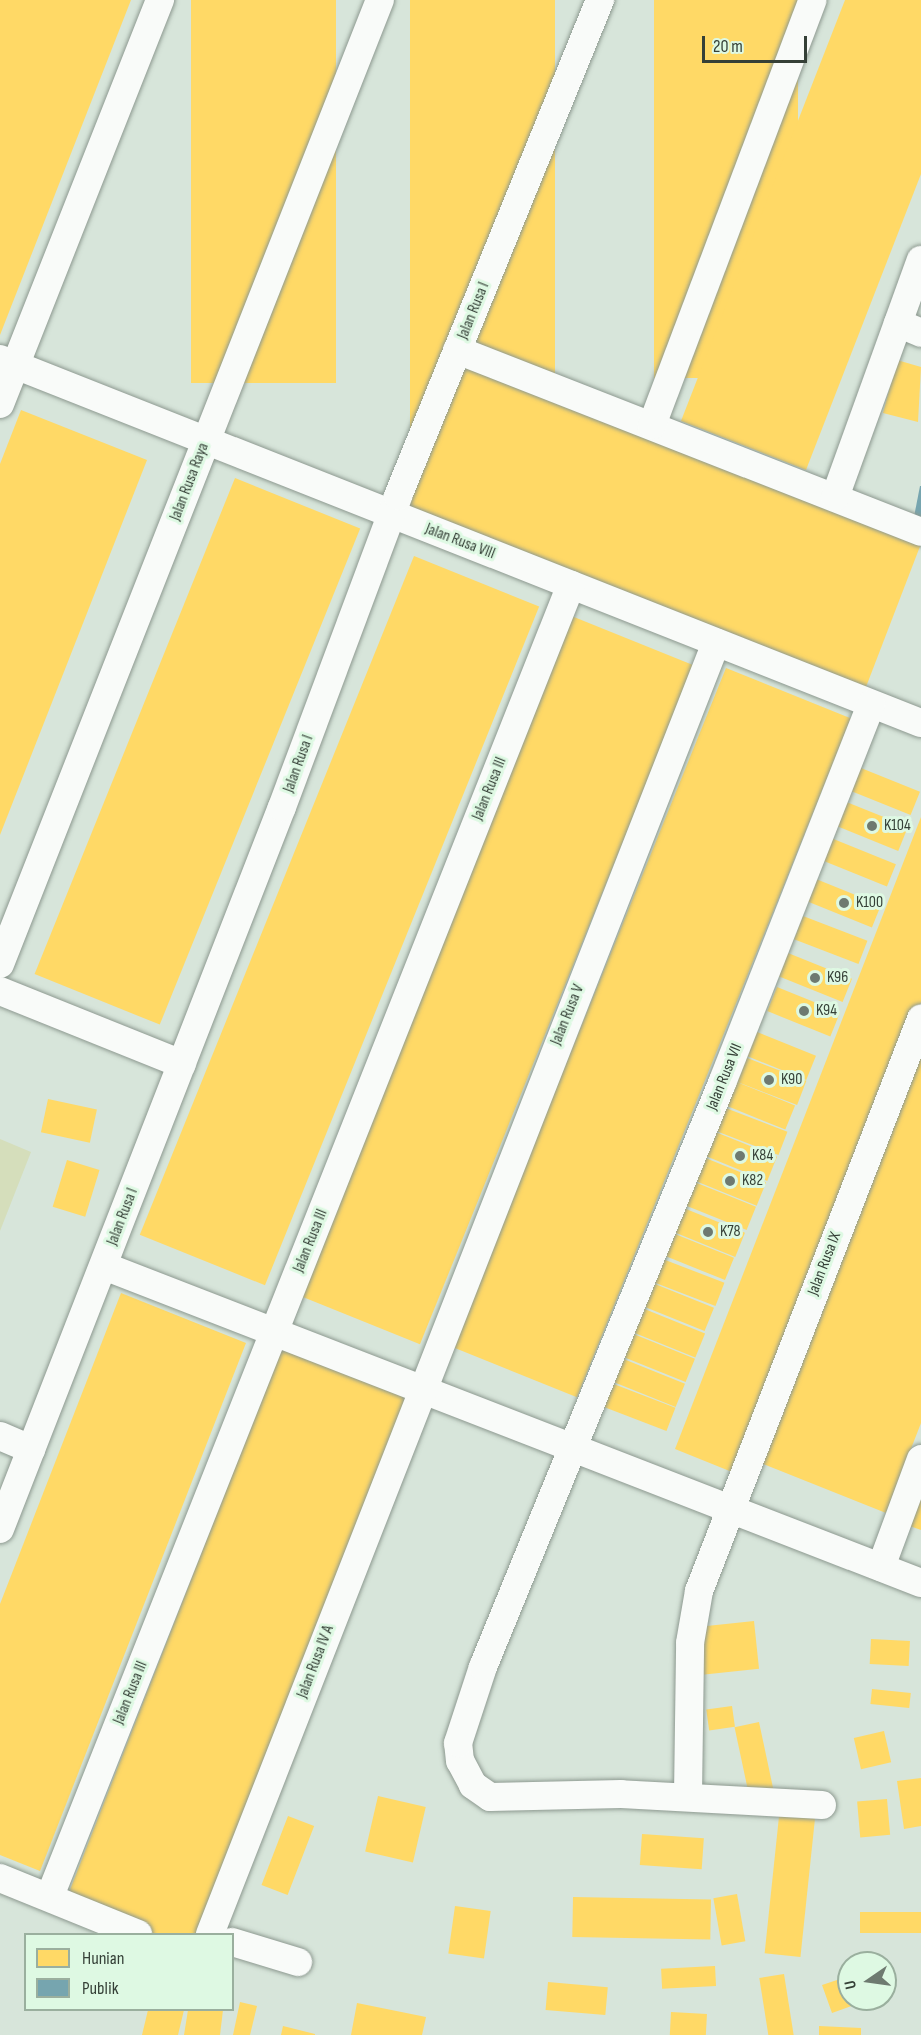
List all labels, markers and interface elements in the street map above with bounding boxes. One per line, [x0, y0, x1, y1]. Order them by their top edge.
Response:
scale bar [705, 24, 810, 62]
text: 20 m [713, 36, 743, 57]
street label: Jalan Rusa I [454, 280, 494, 342]
street label: Jalan Rusa Raya [166, 440, 214, 524]
street label: Jalan Rusa VIII [422, 520, 498, 564]
street label: Jalan Rusa I [280, 733, 318, 795]
street label: Jalan Rusa III [469, 755, 511, 823]
place label: K104 [884, 816, 911, 836]
marker: K104 [865, 819, 879, 833]
place label: K100 [856, 893, 883, 913]
marker: K100 [837, 896, 851, 910]
place label: K96 [827, 968, 848, 988]
marker: K96 [808, 971, 822, 985]
street label: Jalan Rusa V [547, 982, 589, 1048]
place label: K94 [816, 1001, 837, 1021]
marker: K94 [797, 1004, 811, 1018]
street label: Jalan Rusa VII [703, 1041, 747, 1113]
place label: K90 [781, 1070, 802, 1090]
marker: K90 [762, 1073, 776, 1087]
place label: K84 [752, 1146, 773, 1166]
marker: K84 [733, 1149, 747, 1163]
place label: K82 [742, 1171, 763, 1191]
marker: K82 [723, 1174, 737, 1188]
street label: Jalan Rusa I [103, 1186, 143, 1248]
street label: Jalan Rusa III [290, 1207, 332, 1275]
place label: K78 [720, 1222, 741, 1242]
marker: K78 [701, 1225, 715, 1239]
street label: Jalan Rusa IX [804, 1230, 846, 1298]
street label: Jalan Rusa IV A [293, 1623, 339, 1701]
street label: Jalan Rusa III [110, 1659, 152, 1727]
legend [24, 1933, 234, 2011]
text: Hunian [82, 1948, 124, 1969]
north arrow [837, 1951, 897, 2011]
text: Publik [82, 1978, 119, 1999]
text: U [841, 1979, 861, 1991]

